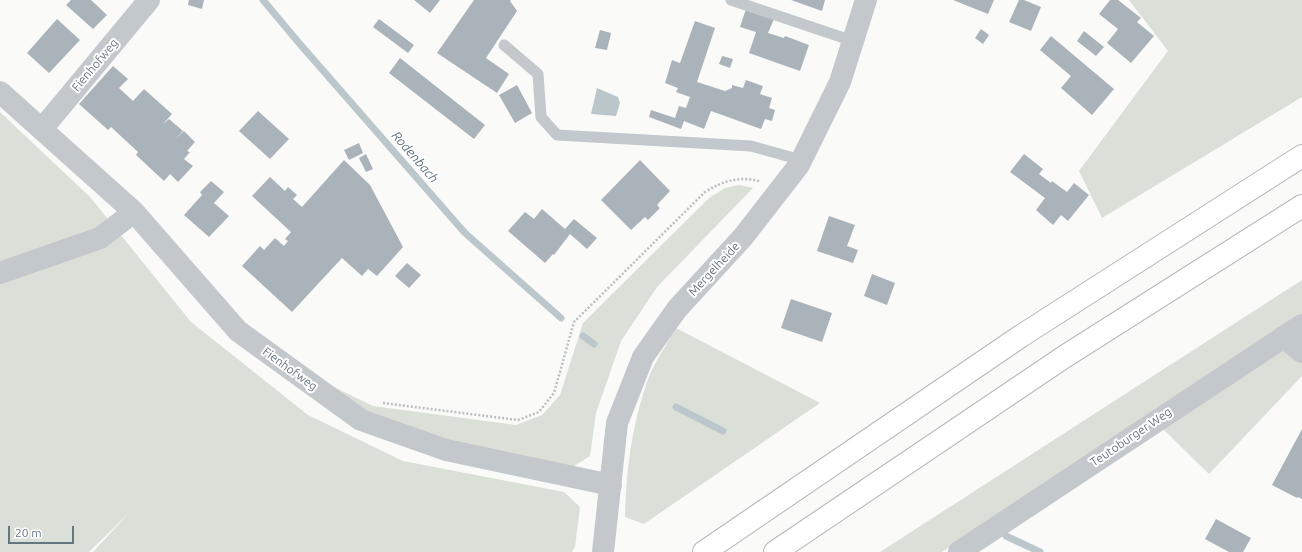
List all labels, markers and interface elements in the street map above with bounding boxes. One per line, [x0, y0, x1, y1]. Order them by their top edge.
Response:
street label: Fienhofweg [69, 36, 121, 94]
water label: Rodenbach [388, 128, 442, 186]
street label: Mergelheide [685, 239, 743, 299]
street label: Fienhofweg [260, 344, 320, 394]
street label: Teutoburger Weg [1088, 404, 1174, 470]
scale bar [10, 518, 76, 544]
text: 20 m [15, 526, 42, 539]

